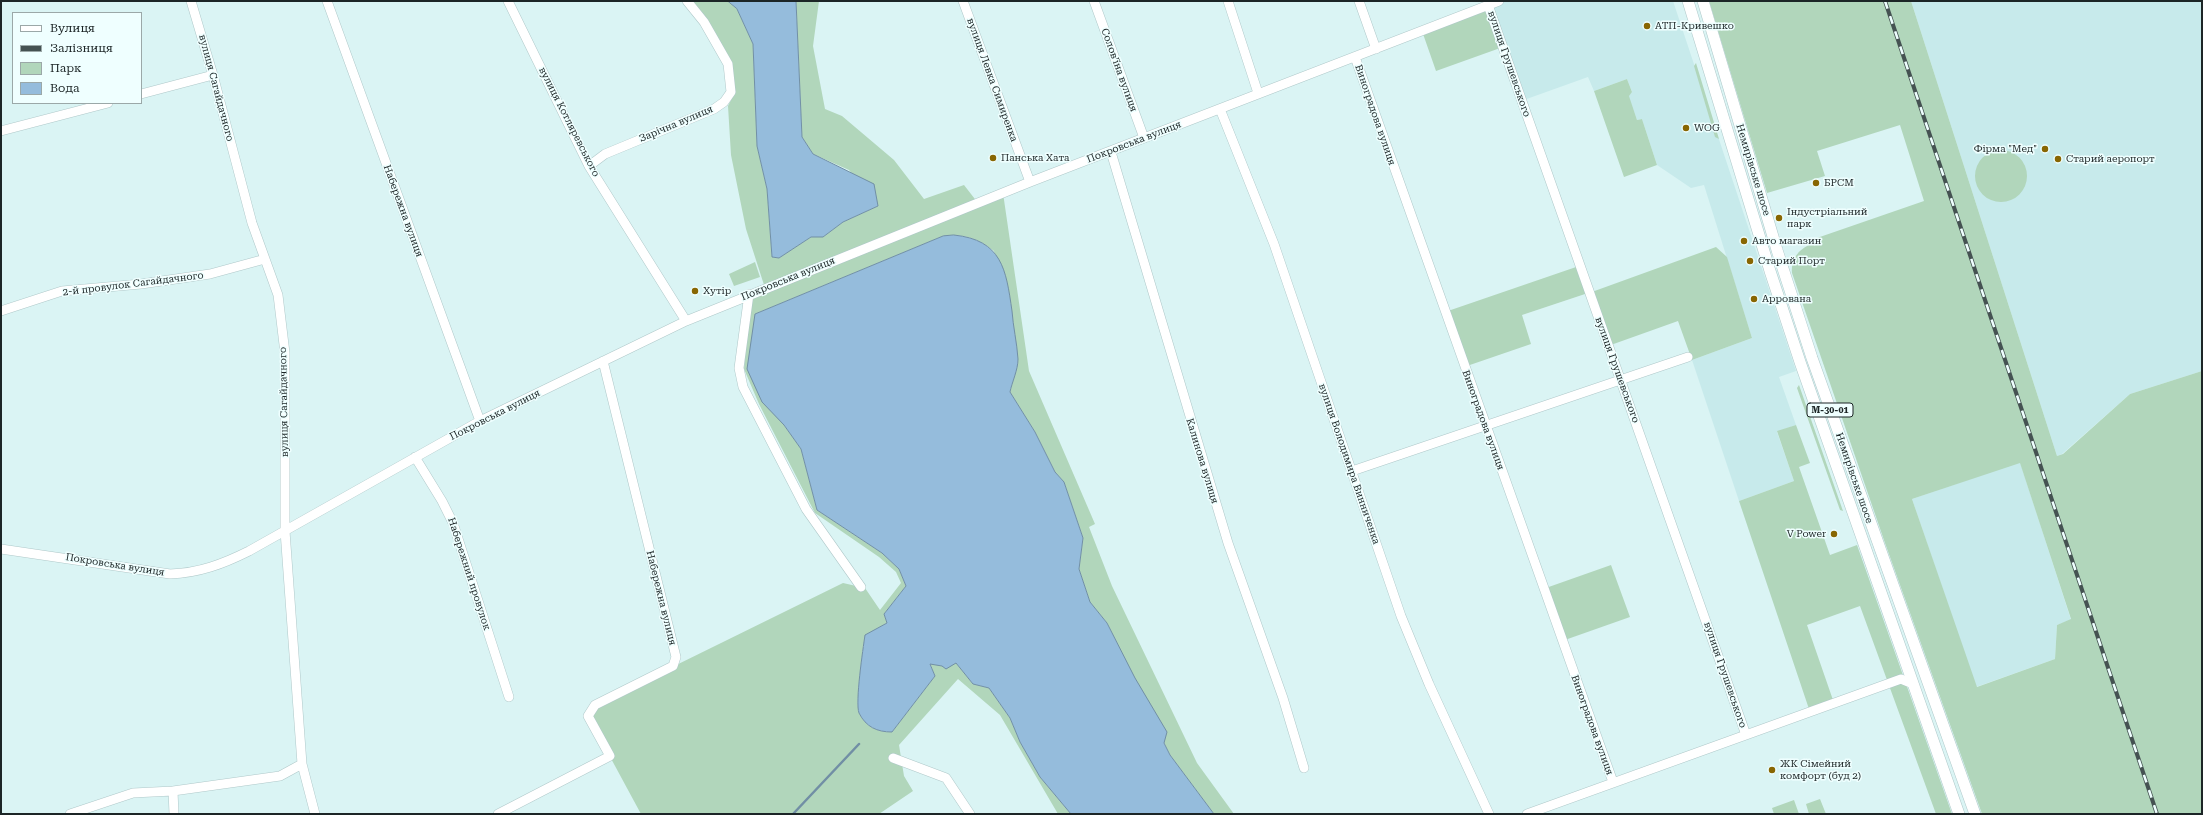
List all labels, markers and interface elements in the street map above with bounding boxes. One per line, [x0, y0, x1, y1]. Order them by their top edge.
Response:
street label: вулиця Грушевського [1485, 9, 1533, 119]
legend [12, 12, 142, 104]
street label: вулиця Левка Симиренка [964, 17, 1020, 143]
place label: АТП-Кривешко [1655, 20, 1734, 32]
text: Вулиця [50, 21, 95, 35]
marker: АТП-Кривешко [1642, 21, 1652, 31]
street label: Соловʼїна вулиця [1098, 27, 1140, 113]
street label: вулиця Сагайдачного [196, 33, 236, 143]
text: Залізниця [50, 41, 113, 55]
text: Парк [50, 61, 82, 75]
street label: Виноградова вулиця [1352, 63, 1398, 167]
street label: вулиця Котляревського [536, 65, 602, 179]
text: Вода [50, 81, 79, 95]
street label: Зарічна вулиця [637, 103, 715, 145]
street label: Покровська вулиця [1085, 118, 1183, 166]
place label: WOG [1694, 122, 1720, 134]
marker: WOG [1681, 123, 1691, 133]
street label: Немирівське шосе [1733, 123, 1773, 217]
place label: Фірма "Мед" [1974, 143, 2037, 155]
marker: Фірма "Мед" [2040, 144, 2050, 154]
place label: Панська Хата [1001, 152, 1069, 164]
marker: Панська Хата [988, 153, 998, 163]
place label: Старий аеропорт [2066, 153, 2155, 165]
marker: Старий аеропорт [2053, 154, 2063, 164]
street label: Набережна вулиця [381, 163, 425, 259]
place label: БРСМ [1824, 177, 1854, 189]
marker: БРСМ [1811, 178, 1821, 188]
place label: Індустріальний парк [1787, 206, 1867, 230]
marker: Індустріальний парк [1774, 213, 1784, 223]
place label: Авто магазин [1752, 235, 1821, 247]
marker: Авто магазин [1739, 236, 1749, 246]
street label: Покровська вулиця [739, 255, 837, 303]
place label: Старий Порт [1758, 255, 1825, 267]
marker: Старий Порт [1745, 256, 1755, 266]
street label: 2-й провулок Сагайдачного [62, 269, 204, 299]
place label: Хутір [703, 285, 731, 297]
marker: Хутір [690, 286, 700, 296]
place label: Аррована [1762, 293, 1811, 305]
marker: Аррована [1749, 294, 1759, 304]
street label: вулиця Грушевського [1592, 316, 1642, 424]
street label: вулиця Сагайдачного [277, 347, 291, 457]
street label: Виноградова вулиця [1459, 368, 1507, 472]
street label: вулиця Володимира Винниченка [1316, 382, 1382, 546]
street label: Покровська вулиця [448, 387, 542, 443]
road number: М-30-01 [1807, 403, 1853, 417]
street label: Калинова вулиця [1183, 417, 1221, 505]
street label: Немирівське шосе [1833, 431, 1875, 525]
street label: Набережний провулок [445, 516, 493, 632]
place label: V Power [1787, 528, 1826, 540]
marker: V Power [1829, 529, 1839, 539]
street label: Набережна вулиця [643, 549, 679, 647]
street label: Покровська вулиця [65, 551, 165, 579]
street label: вулиця Грушевського [1701, 620, 1749, 730]
street label: Виноградова вулиця [1568, 673, 1616, 777]
place label: ЖК Сімейний комфорт (буд 2) [1780, 758, 1861, 782]
marker: ЖК Сімейний комфорт (буд 2) [1767, 765, 1777, 775]

